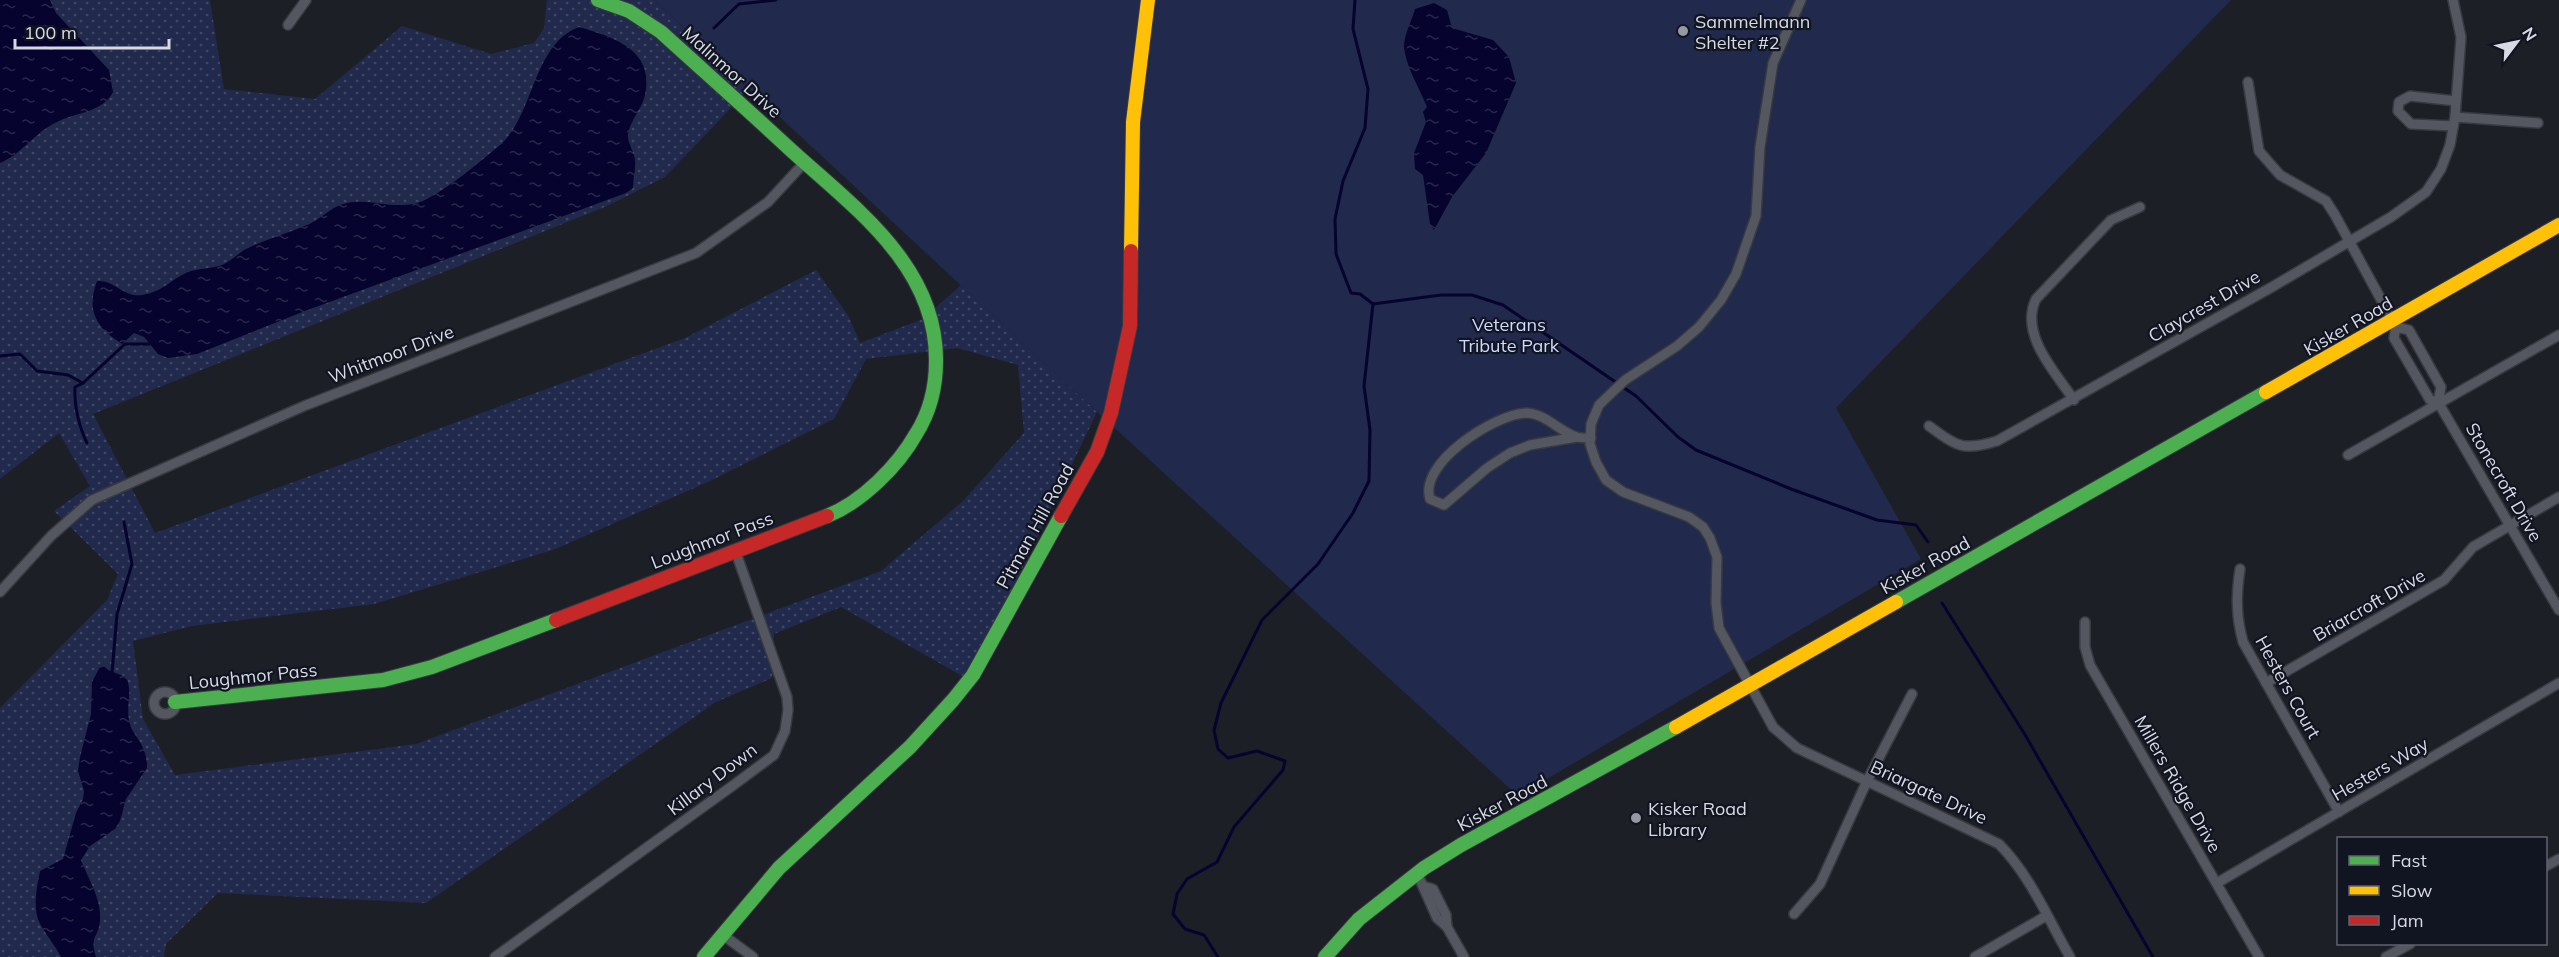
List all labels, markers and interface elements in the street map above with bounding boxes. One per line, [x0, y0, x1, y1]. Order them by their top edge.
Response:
place label: Sammelmann Shelter #2 [1695, 10, 1810, 54]
scale bar [15, 12, 170, 50]
north arrow [2487, 12, 2547, 72]
text: 100 m [24, 21, 77, 44]
street label: Malinmor Drive [677, 21, 787, 123]
marker: Sammelmann Shelter #2 [1676, 24, 1690, 38]
text: N [2518, 24, 2541, 44]
street label: Claycrest Drive [2144, 265, 2264, 347]
street label: Kisker Road [2299, 291, 2397, 361]
park label: Veterans Tribute Park [1459, 313, 1560, 357]
street label: Whitmoor Drive [325, 320, 457, 388]
street label: Stonecroft Drive [2461, 418, 2547, 546]
street label: Pitman Hill Road [991, 459, 1079, 593]
street label: Loughmor Pass [648, 506, 776, 574]
street label: Kisker Road [1876, 531, 1974, 599]
street label: Briarcroft Drive [2309, 564, 2429, 646]
street label: Hesters Court [2250, 632, 2326, 742]
street label: Loughmor Pass [188, 658, 318, 694]
street label: Millers Ridge Drive [2129, 711, 2227, 857]
street label: Hesters Way [2328, 732, 2433, 806]
street label: Killary Down [663, 738, 761, 820]
street label: Briargate Drive [1867, 755, 1991, 829]
street label: Kisker Road [1453, 770, 1551, 836]
place label: Kisker Road Library [1648, 797, 1747, 841]
marker: Kisker Road Library [1629, 811, 1643, 825]
legend [2337, 837, 2547, 945]
text: Fast [2391, 849, 2427, 872]
text: Slow [2391, 879, 2433, 902]
text: Jam [2391, 909, 2424, 932]

